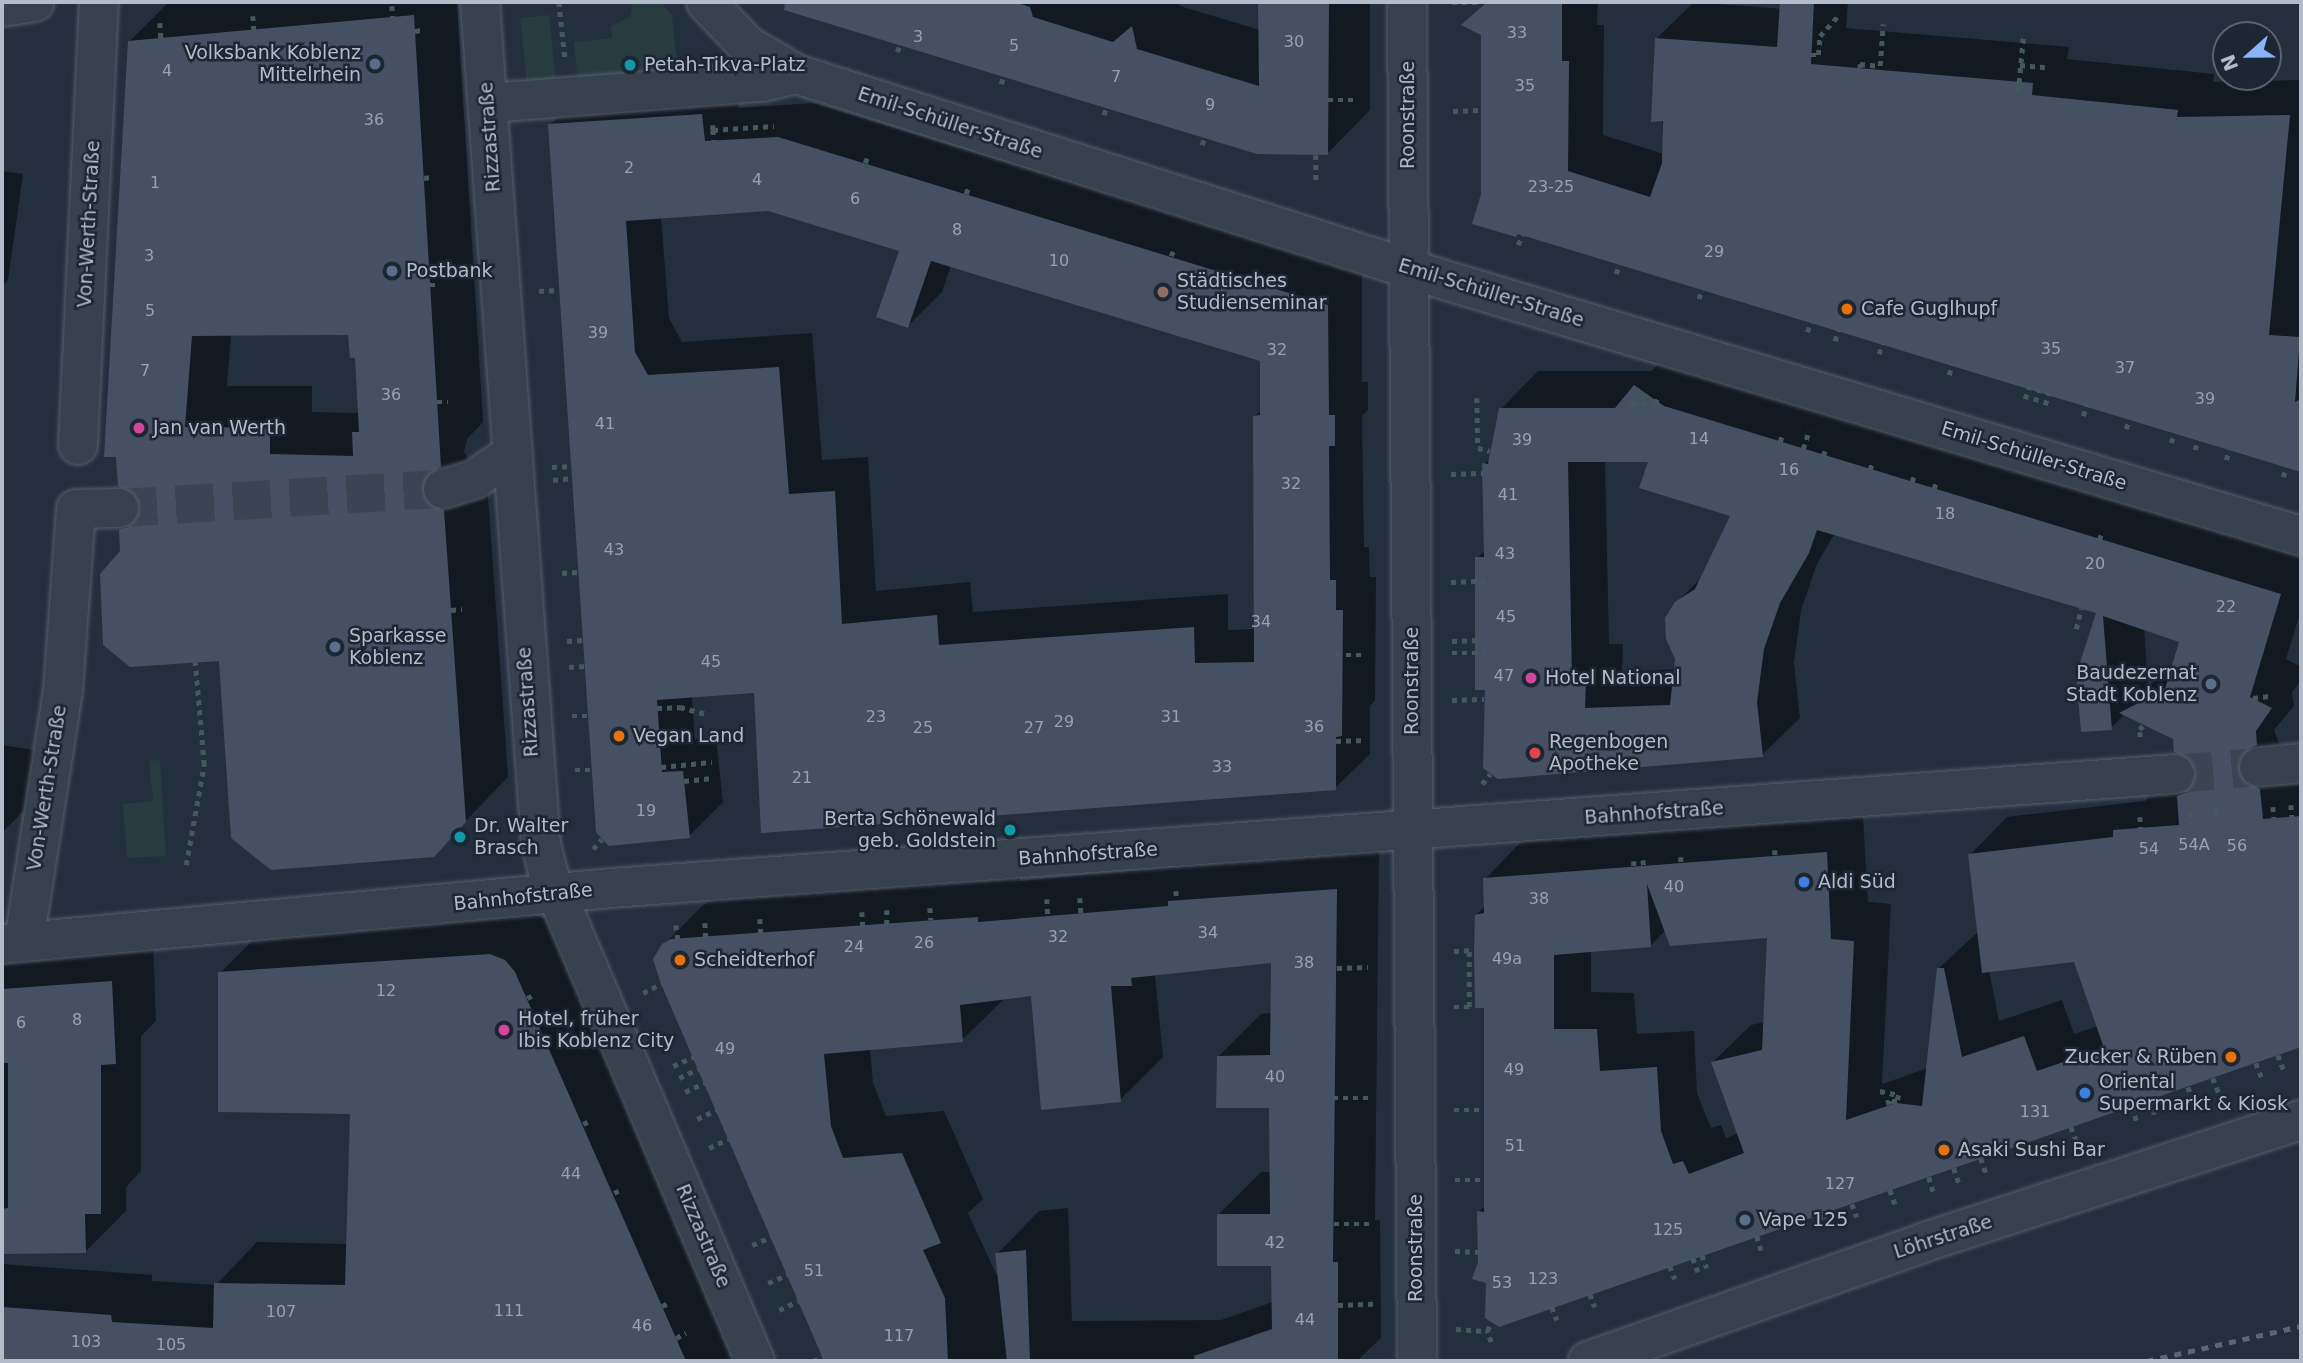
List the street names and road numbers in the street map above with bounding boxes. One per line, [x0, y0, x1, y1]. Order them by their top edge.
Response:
street label: Roonstraße [1397, 61, 1419, 169]
street label: Rizzastraße [475, 81, 505, 193]
street label: Emil-Schüller-Straße [855, 82, 1045, 164]
street label: Von-Werth-Straße [73, 140, 105, 308]
street label: Emil-Schüller-Straße [1395, 254, 1587, 332]
street label: Emil-Schüller-Straße [1938, 417, 2130, 495]
street label: Roonstraße [1401, 627, 1423, 735]
street label: Rizzastraße [513, 646, 543, 758]
street label: Von-Werth-Straße [23, 704, 71, 872]
street label: Bahnhofstraße [1584, 797, 1724, 829]
street label: Bahnhofstraße [1018, 838, 1158, 870]
street label: Bahnhofstraße [452, 878, 594, 916]
street label: Rizzastraße [671, 1181, 735, 1291]
street label: Roonstraße [1405, 1194, 1427, 1302]
street label: Löhrstraße [1891, 1210, 1995, 1264]

